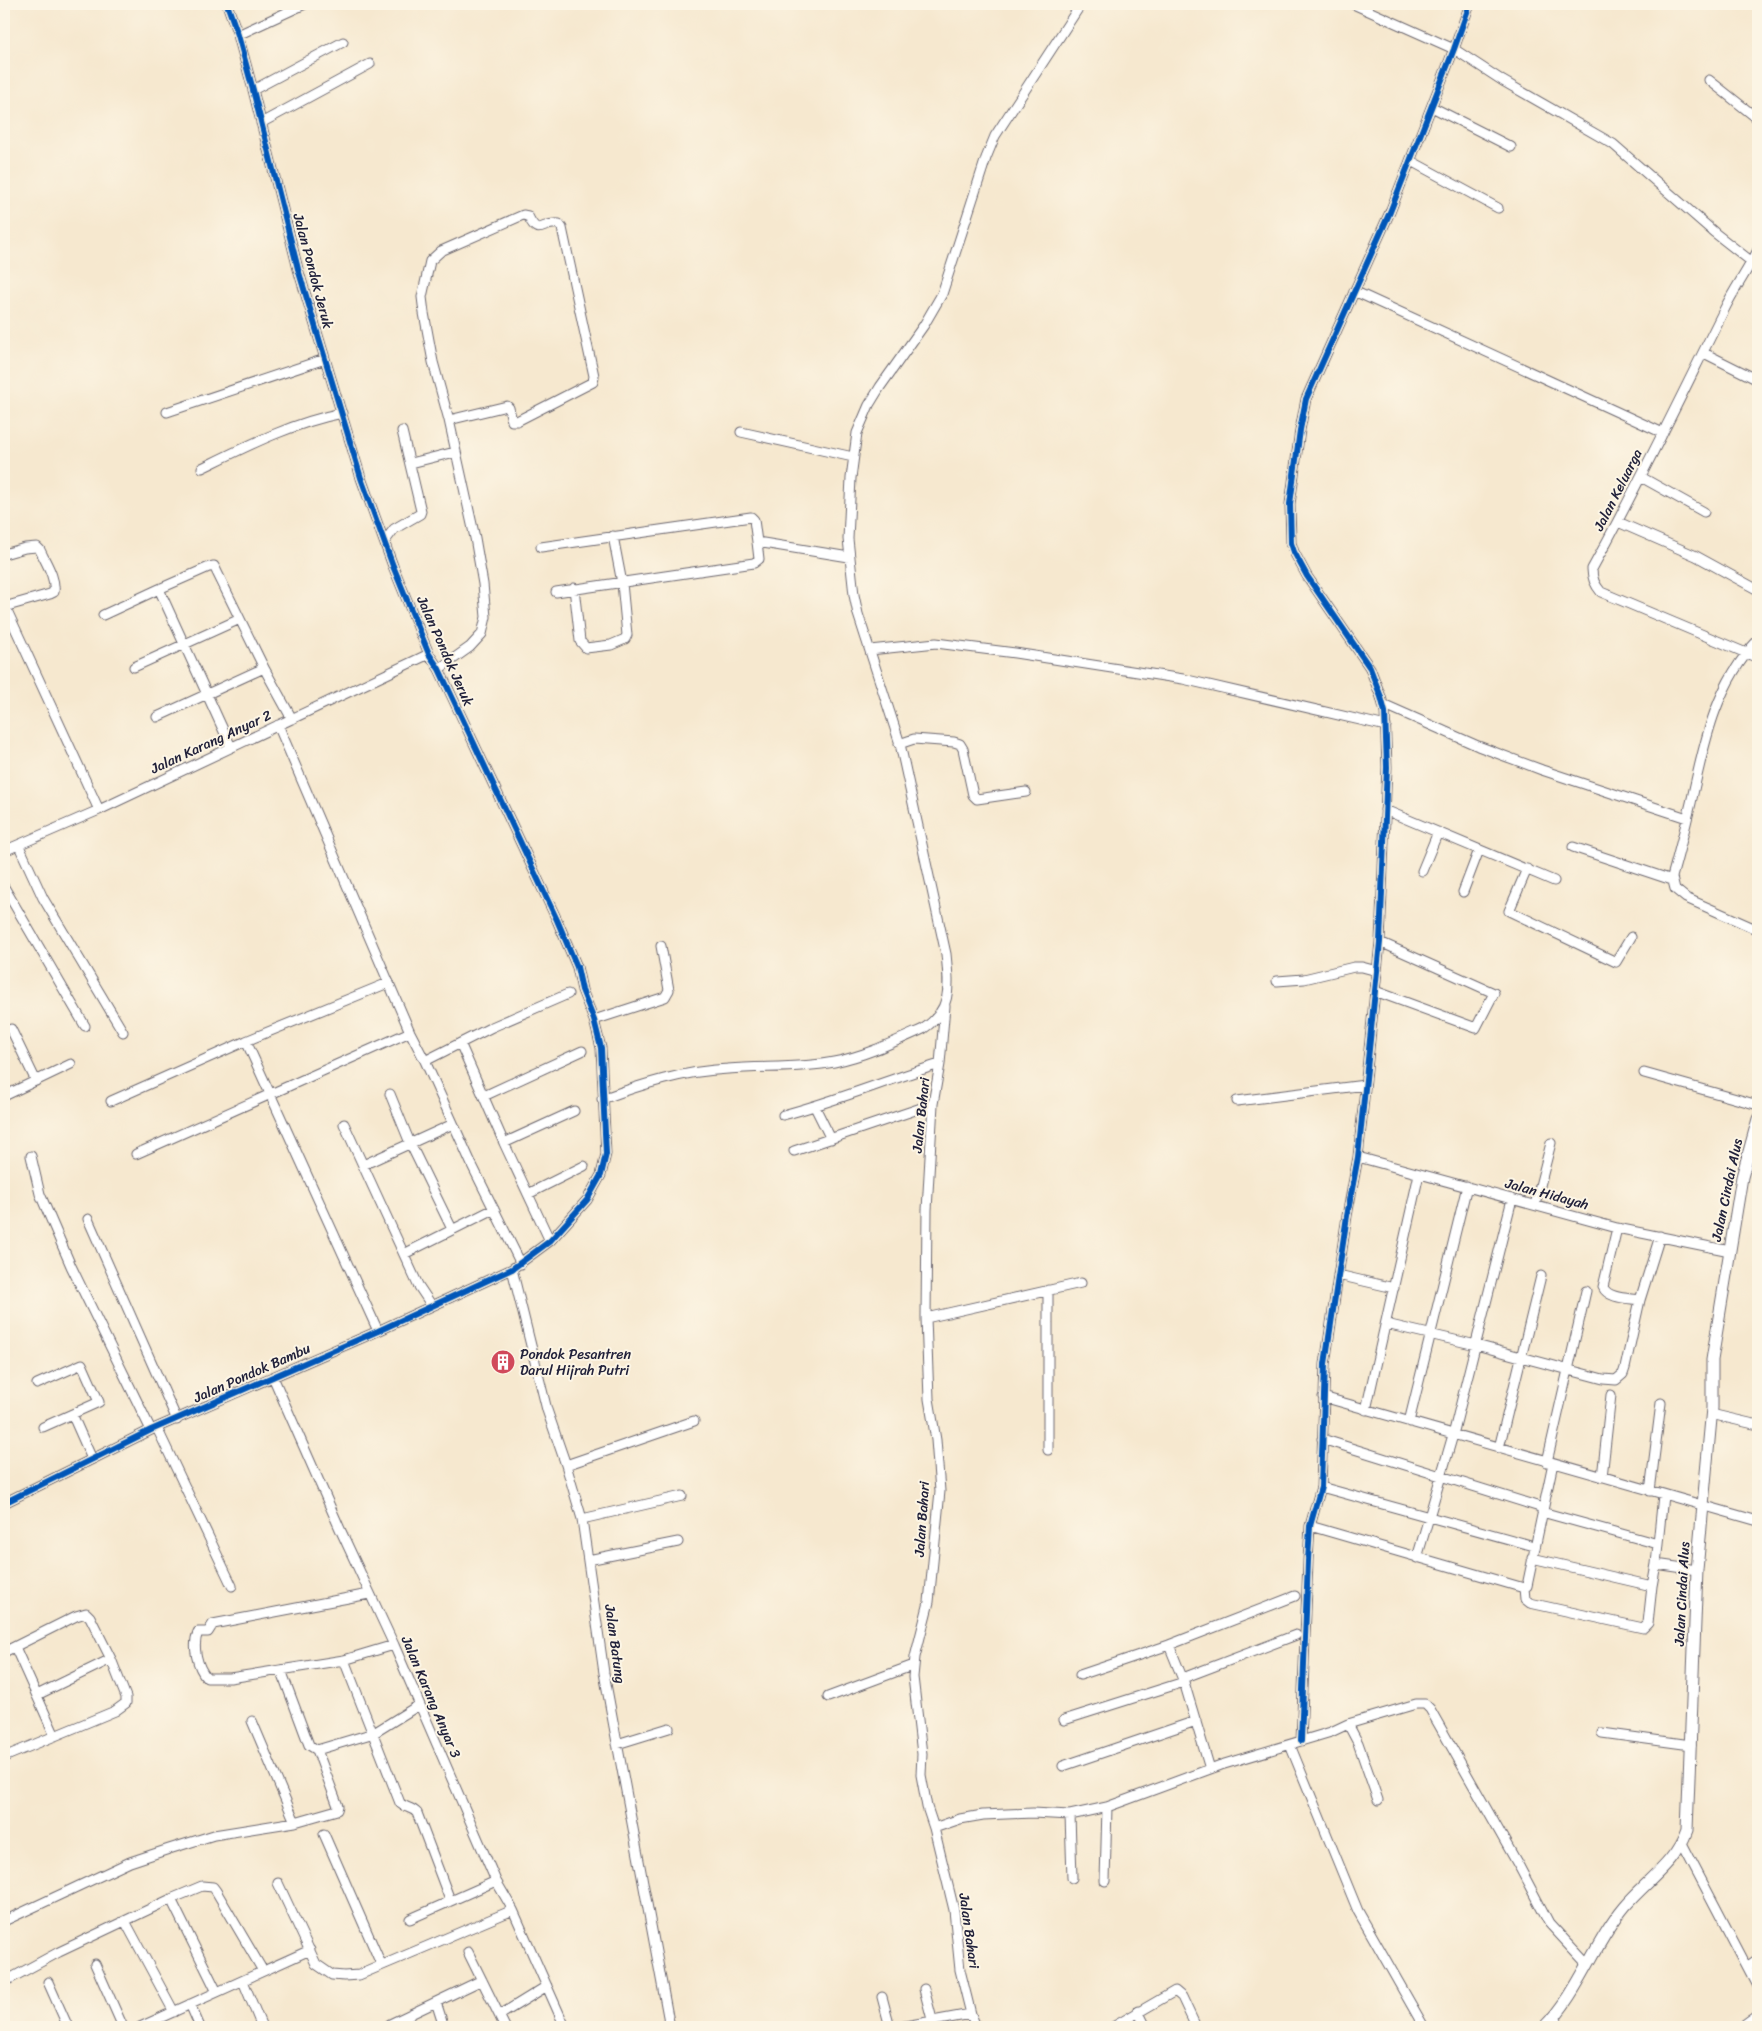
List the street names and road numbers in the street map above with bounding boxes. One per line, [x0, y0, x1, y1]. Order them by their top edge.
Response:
street label: Jalan Pondok Jeruk [285, 210, 341, 332]
street label: Jalan Keluarga [1586, 444, 1649, 536]
street label: Jalan Pondok Jeruk [409, 591, 481, 711]
street label: Jalan Karang Anyar 2 [145, 703, 276, 781]
street label: Jalan Bahari [905, 1075, 938, 1155]
street label: Jalan Cindai Alus [1704, 1136, 1750, 1245]
street label: Jalan Hidayah [1501, 1171, 1592, 1217]
street label: Jalan Pondok Bambu [188, 1336, 315, 1410]
street label: Jalan Bahari [907, 1479, 937, 1559]
street label: Jalan Cindai Alus [1667, 1541, 1697, 1648]
street label: Jalan Batung [597, 1602, 633, 1685]
street label: Jalan Karang Anyar 3 [394, 1631, 468, 1762]
street label: Jalan Bahari [951, 1891, 987, 1971]

